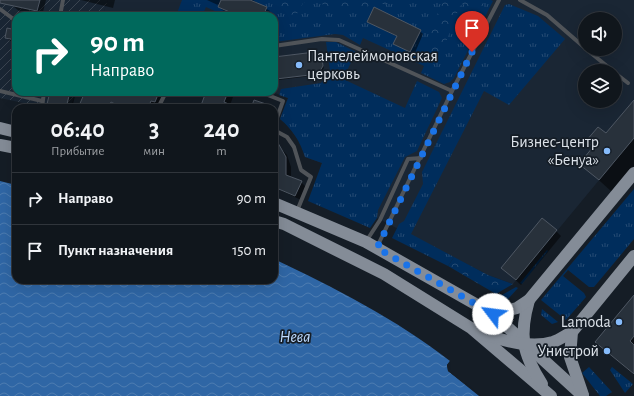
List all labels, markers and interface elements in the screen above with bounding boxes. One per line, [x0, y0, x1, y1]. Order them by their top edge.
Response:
pin [455, 11, 489, 52]
map controls [578, 12, 622, 108]
button: sound [578, 12, 622, 56]
icon: arrive [461, 17, 483, 39]
icon: right [24, 28, 76, 80]
text: 90 m [90, 29, 145, 57]
place label: Пантелеймоновская церковь [307, 48, 438, 82]
marker: Пантелеймоновская церковь [294, 60, 304, 70]
text: Направо [90, 62, 154, 80]
button: layers [578, 64, 622, 108]
text: 06:40 [51, 118, 105, 142]
text: 3 [149, 118, 159, 142]
text: 240 [204, 118, 239, 142]
place label: Бизнес-центр «Бенуа» [510, 134, 599, 169]
text: Прибытие [51, 145, 104, 158]
text: мин [143, 145, 165, 158]
text: m [216, 145, 227, 158]
marker: Бизнес-центр «Бенуа» [602, 146, 612, 156]
icon: right [24, 188, 46, 210]
text: Направо [58, 191, 113, 206]
text: 90 m [237, 191, 266, 206]
icon: arrive [24, 240, 46, 262]
text: Пункт назначения [58, 243, 173, 258]
text: 150 m [232, 243, 266, 258]
position arrow [472, 293, 514, 335]
place label: Lamoda [561, 314, 611, 330]
marker: Lamoda [614, 317, 624, 327]
water label: Нева [280, 328, 310, 345]
place label: Унистрой [537, 343, 599, 359]
marker: Унистрой [602, 346, 612, 356]

